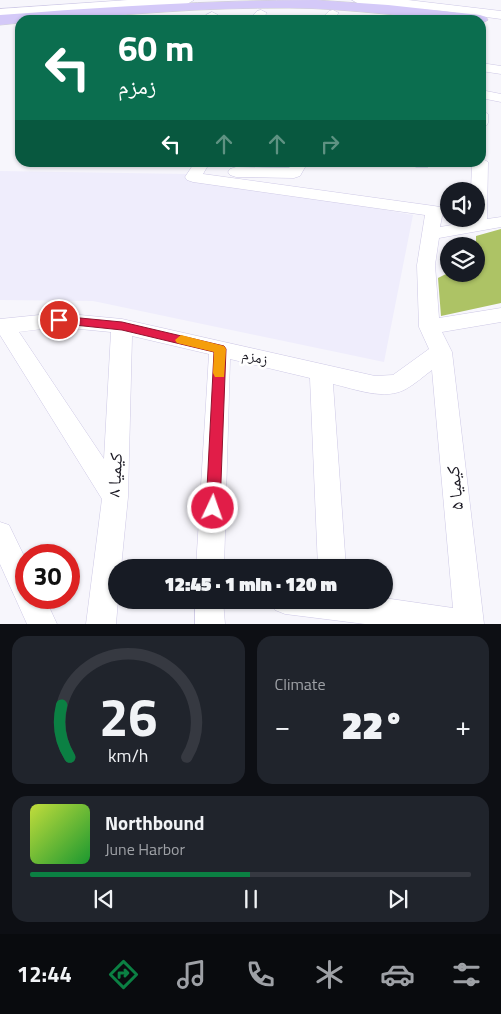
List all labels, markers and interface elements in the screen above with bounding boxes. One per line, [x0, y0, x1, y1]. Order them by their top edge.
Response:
text: 60 m [118, 21, 194, 75]
icon: left [35, 35, 100, 100]
text: زمزم [118, 69, 156, 103]
icon: left [157, 130, 185, 158]
icon: ahead [210, 130, 238, 158]
icon: ahead [263, 130, 291, 158]
icon: right [316, 130, 344, 158]
map controls [440, 182, 485, 282]
button: sound [440, 182, 485, 227]
button: layers [440, 237, 485, 282]
pin [38, 299, 80, 341]
icon: arrive [45, 306, 73, 334]
street label: زمزم [240, 342, 271, 371]
street label: کیمیا ۸ [100, 452, 129, 498]
street label: کیمیا ۵ [439, 464, 470, 512]
position arrow [186, 481, 238, 533]
speed limit sign: 30 [15, 544, 80, 609]
text: 12:45 · 1 min · 120 m [164, 569, 337, 598]
text: Climate [275, 672, 326, 696]
text: 26 [99, 677, 157, 756]
text: 22° [341, 696, 404, 754]
text: − [275, 704, 290, 747]
text: + [455, 704, 471, 747]
text: km/h [108, 742, 148, 769]
text: Northbound [105, 808, 205, 837]
text: June Harbor [105, 837, 185, 861]
icon: previous [90, 885, 118, 913]
icon: pause [237, 885, 265, 913]
icon: next [384, 885, 412, 913]
text: 12:44 [17, 957, 72, 991]
icon: directions [106, 957, 141, 992]
icon: music [174, 957, 209, 992]
icon: phone [243, 957, 278, 992]
icon: climate [312, 957, 347, 992]
icon: car [380, 957, 415, 992]
icon: filters [449, 957, 484, 992]

